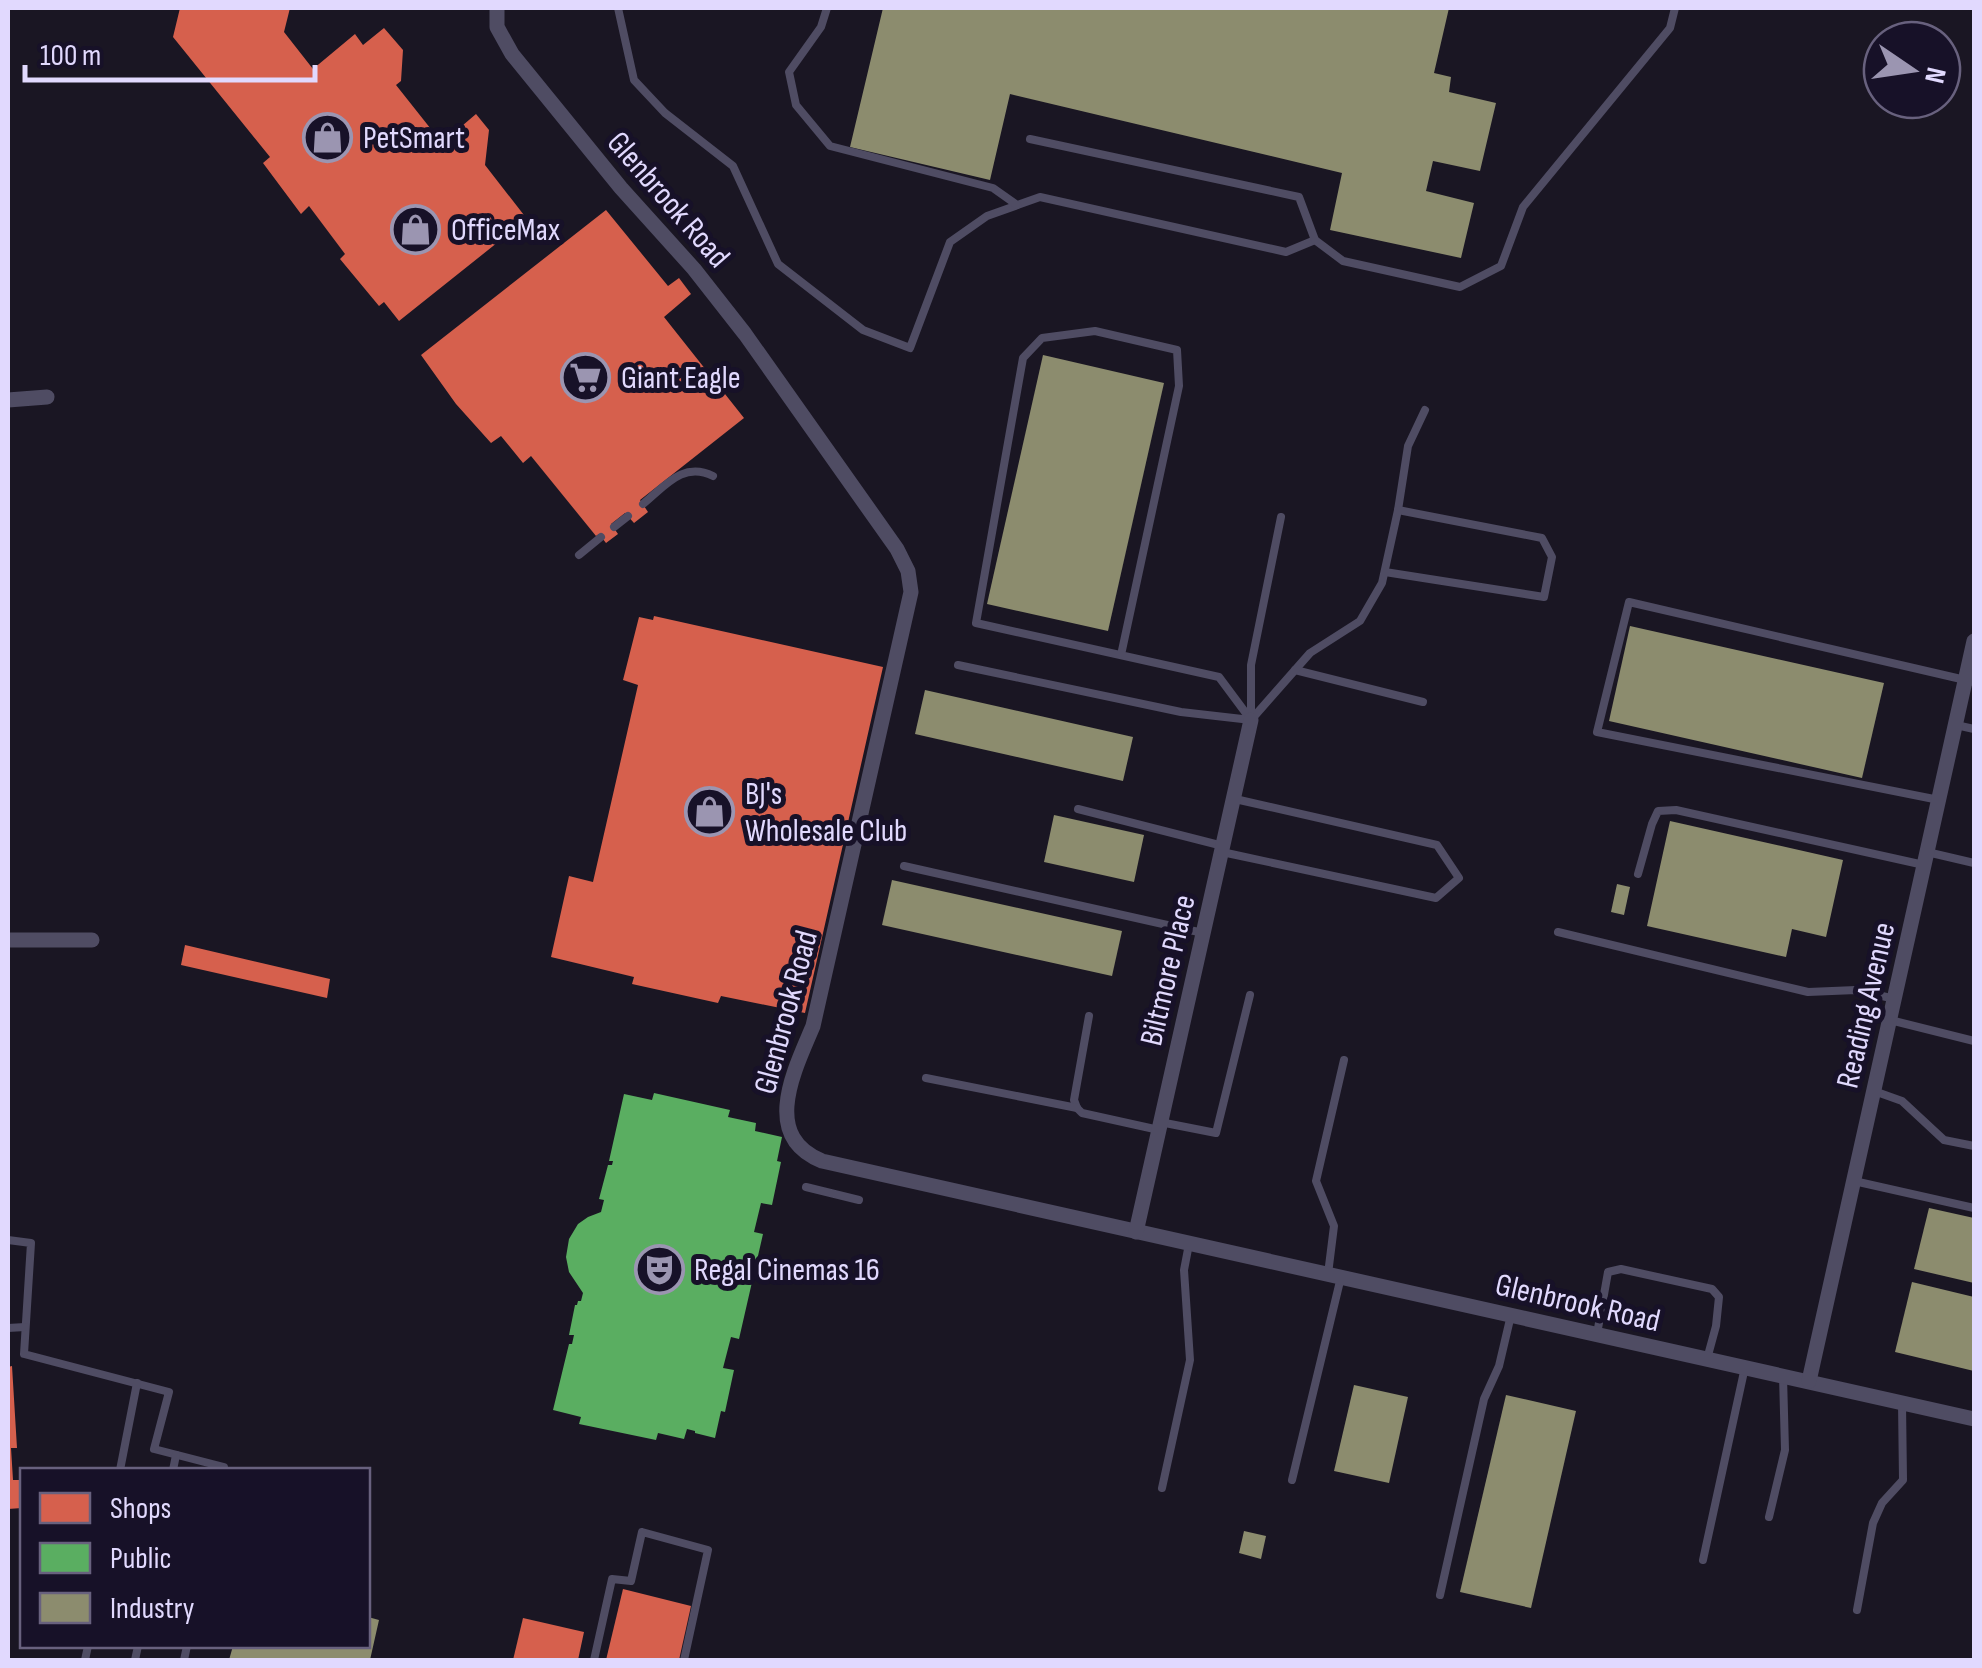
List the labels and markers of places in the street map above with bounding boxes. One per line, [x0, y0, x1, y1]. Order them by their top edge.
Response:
shop icon: PetSmart [302, 111, 354, 163]
place label: PetSmart [363, 119, 465, 158]
shop icon: OfficeMax [390, 203, 442, 255]
place label: OfficeMax [451, 211, 560, 250]
supermarket icon: Giant Eagle [560, 351, 612, 403]
place label: Giant Eagle [621, 359, 741, 398]
place label: BJ's Wholesale Club [745, 775, 907, 851]
shop icon: BJ's Wholesale Club [684, 785, 736, 837]
theatre icon: Regal Cinemas 16 [633, 1243, 685, 1295]
place label: Regal Cinemas 16 [694, 1251, 880, 1290]

